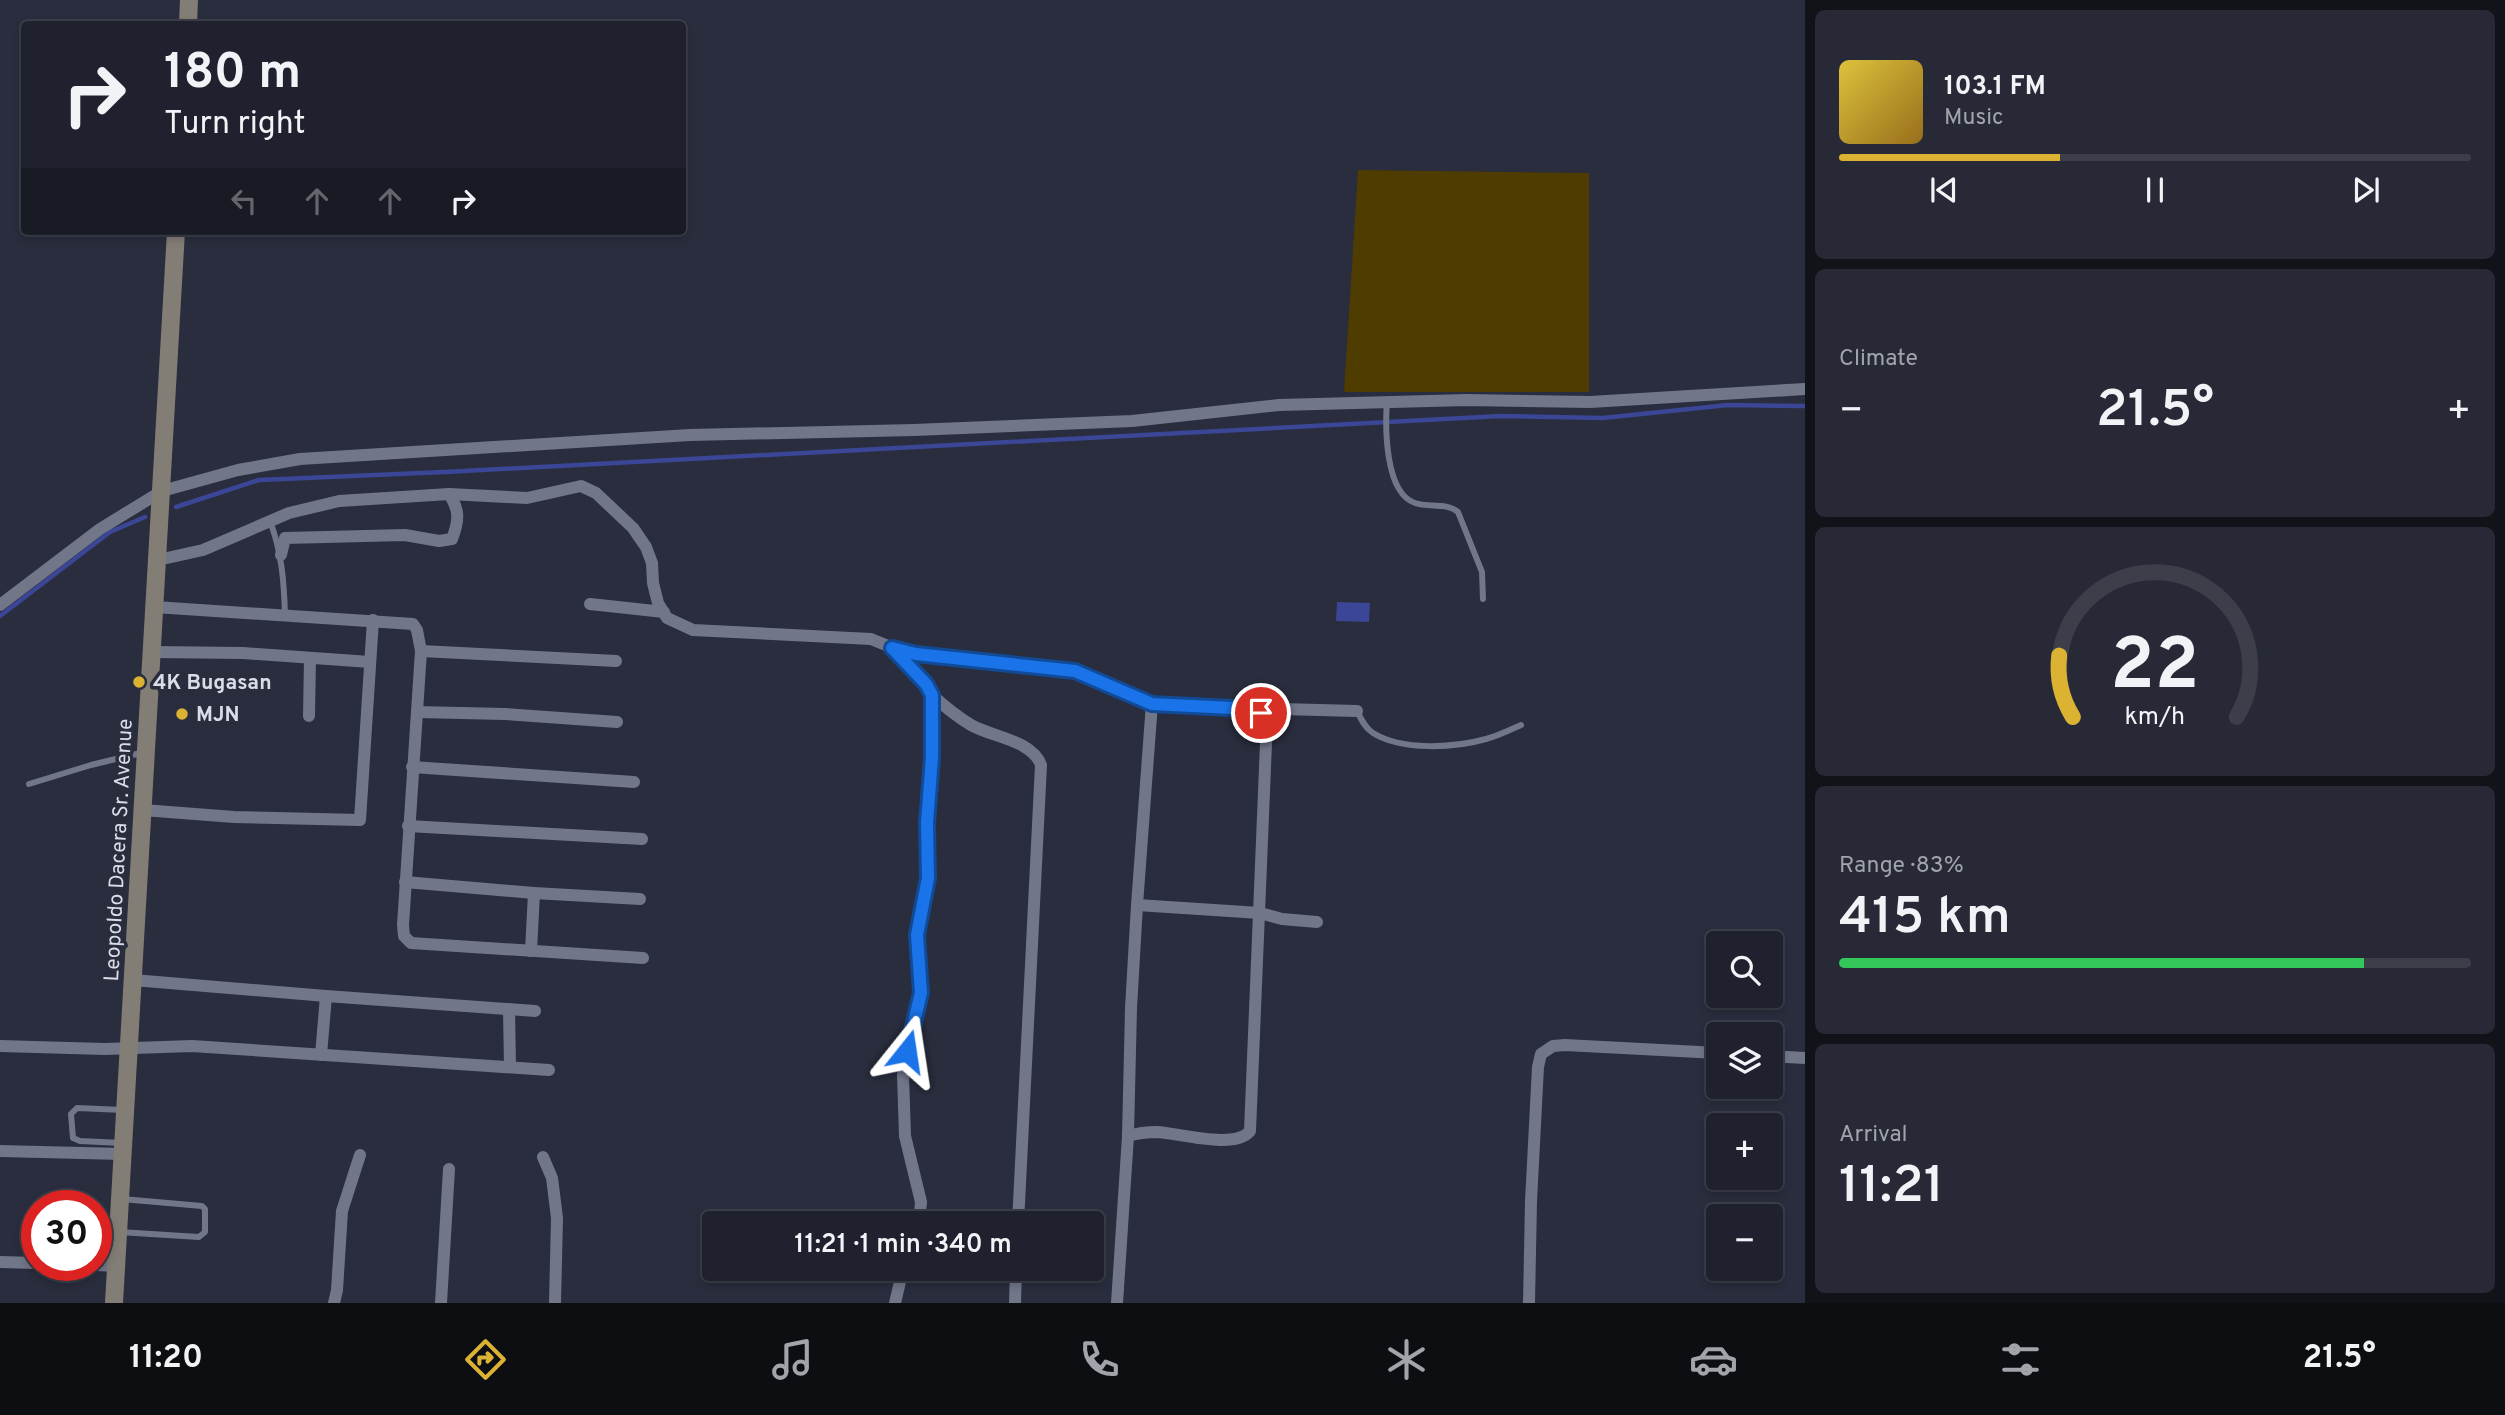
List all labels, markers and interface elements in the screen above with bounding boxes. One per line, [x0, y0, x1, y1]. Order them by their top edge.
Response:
text: 180 m [164, 44, 301, 106]
icon: right [49, 49, 140, 140]
text: 103.1 FM [1944, 71, 2046, 104]
text: Music [1944, 104, 2004, 133]
text: Turn right [164, 105, 306, 145]
icon: previous [1925, 171, 1963, 209]
icon: pause [2136, 171, 2174, 209]
icon: next [2347, 171, 2385, 209]
icon: left [225, 182, 263, 220]
icon: ahead [298, 182, 336, 220]
icon: ahead [371, 182, 409, 220]
icon: right [444, 182, 482, 220]
text: Climate [1839, 345, 1918, 374]
text: 21.5° [2096, 379, 2214, 445]
text: − [1839, 388, 1864, 437]
text: + [2446, 388, 2471, 437]
text: 22 [2110, 624, 2200, 716]
place label: 4K Bugasan [153, 670, 272, 697]
marker: 4K Bugasan [131, 674, 147, 690]
pin [1231, 683, 1291, 743]
icon: arrive [1242, 694, 1280, 732]
place label: MJN [196, 702, 240, 729]
text: km/h [2125, 702, 2185, 734]
marker: MJN [174, 706, 190, 722]
street label: Leopoldo Dacera Sr. Avenue [99, 718, 140, 982]
text: Range · 83% [1839, 852, 1964, 881]
text: 415 km [1839, 886, 2011, 952]
map controls [1706, 931, 1783, 1281]
button: search [1706, 931, 1783, 1008]
position arrow [870, 1014, 944, 1088]
button: layers [1706, 1022, 1783, 1099]
button: + [1706, 1113, 1783, 1190]
text: Arrival [1839, 1121, 1908, 1150]
text: 11:21 [1839, 1155, 1944, 1221]
speed limit sign: 30 [21, 1190, 112, 1281]
button: − [1706, 1204, 1783, 1281]
text: 11:21 · 1 min · 340 m [794, 1229, 1012, 1262]
icon: directions [461, 1335, 510, 1384]
icon: music [768, 1335, 817, 1384]
icon: phone [1075, 1335, 1124, 1384]
icon: climate [1382, 1335, 1431, 1384]
icon: car [1689, 1335, 1738, 1384]
icon: filters [1996, 1335, 2045, 1384]
text: 11:20 [129, 1339, 203, 1379]
text: 21.5° [2303, 1339, 2376, 1379]

